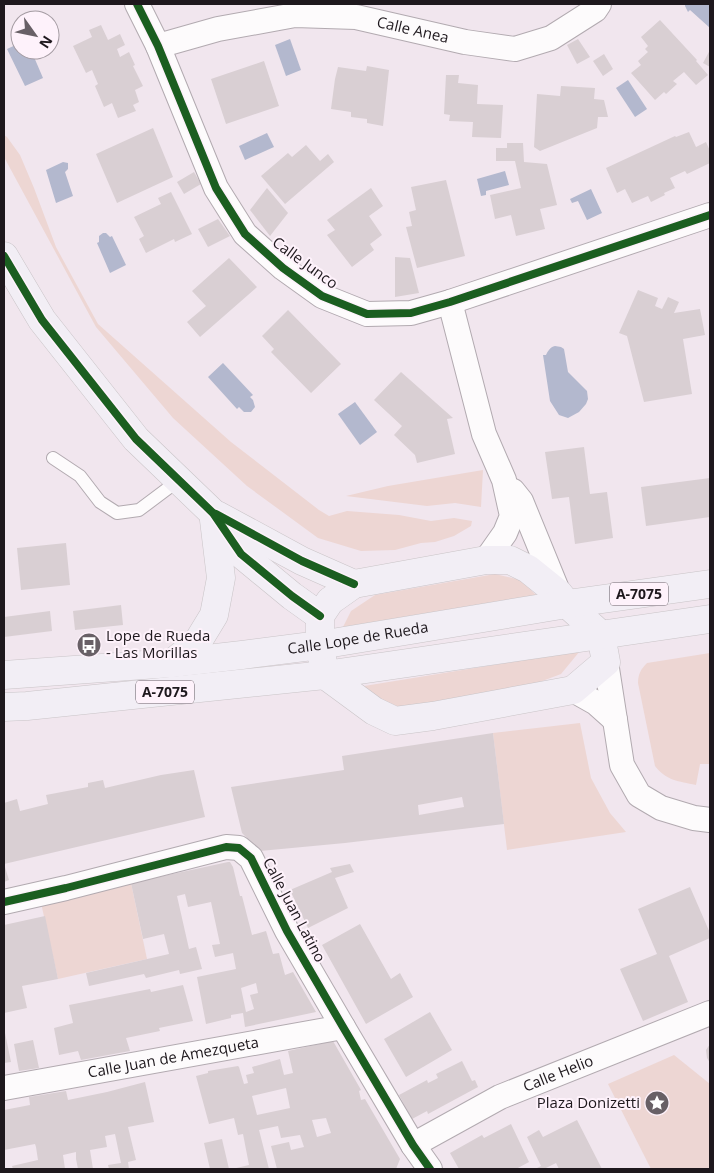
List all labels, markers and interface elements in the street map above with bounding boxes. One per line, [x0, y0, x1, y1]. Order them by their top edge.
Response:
north arrow [10, 10, 60, 60]
street label: Calle Anea [375, 11, 451, 47]
text: N [35, 32, 57, 52]
street label: Calle Junco [269, 232, 342, 293]
road number: A-7075 [610, 582, 668, 606]
street label: Calle Lope de Rueda [286, 616, 430, 658]
place label: Lope de Rueda - Las Morillas [106, 625, 210, 662]
bus stop icon: Lope de Rueda - Las Morillas [76, 632, 102, 658]
road number: A-7075 [136, 680, 194, 704]
street label: Calle Juan Latino [259, 854, 331, 965]
street label: Calle Juan de Amezqueta [86, 1031, 260, 1082]
street label: Calle Helio [520, 1050, 596, 1096]
place icon: Plaza Donizetti [644, 1090, 670, 1116]
place label: Plaza Donizetti [537, 1092, 640, 1112]

